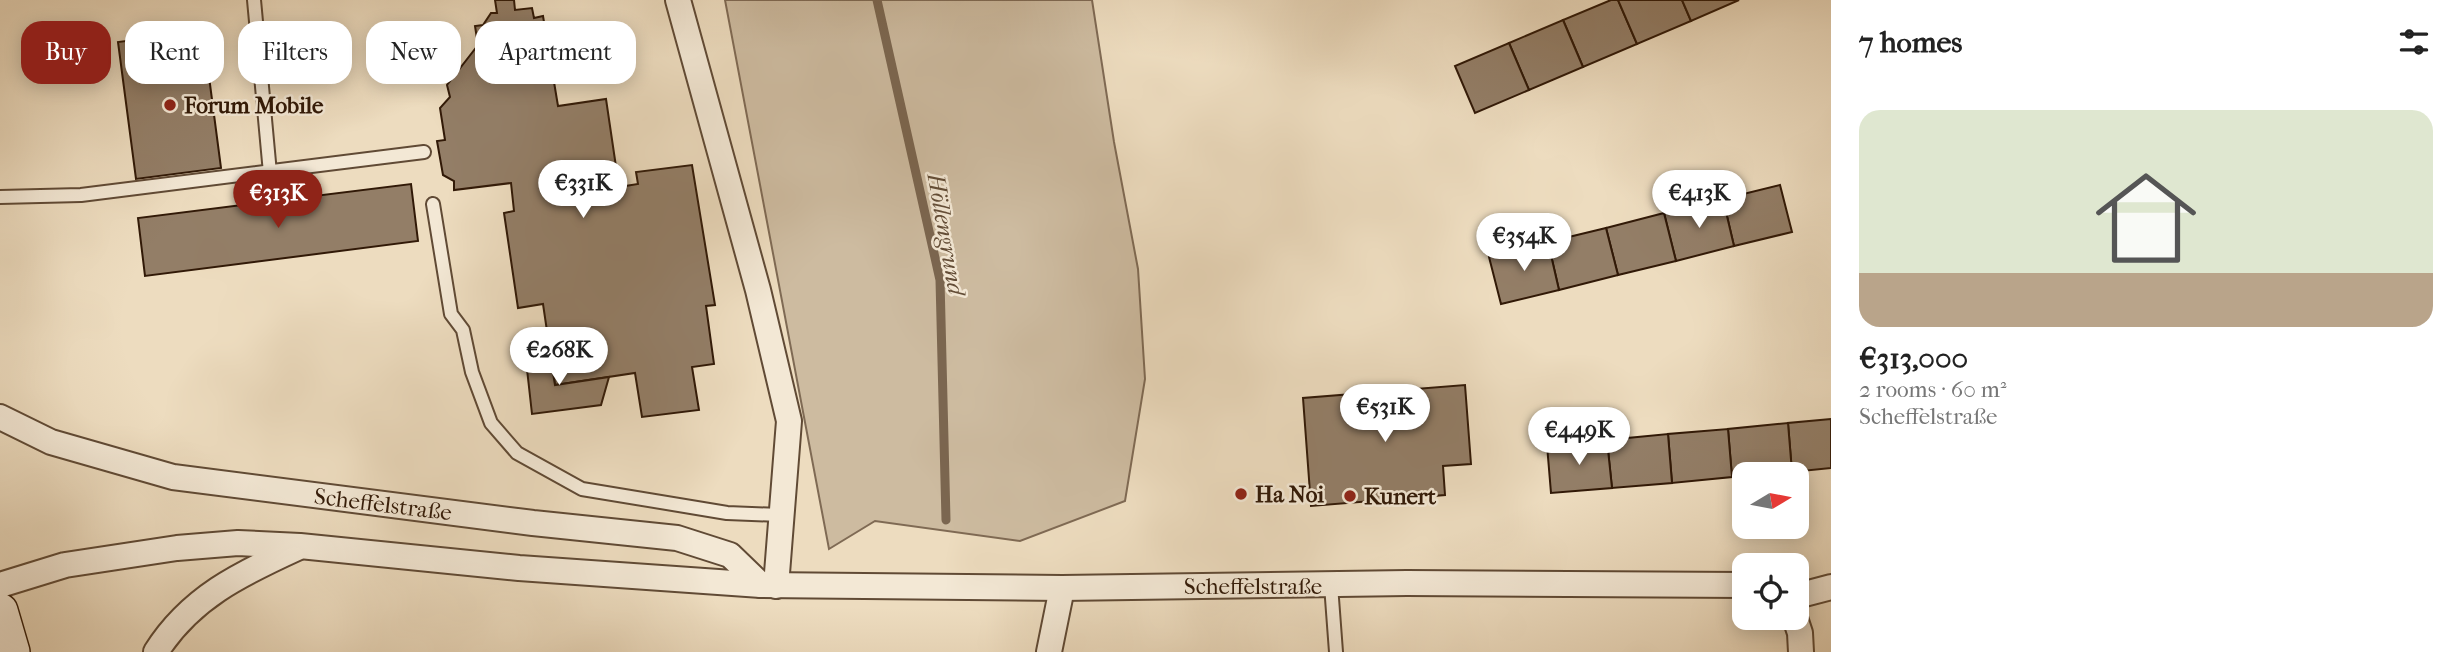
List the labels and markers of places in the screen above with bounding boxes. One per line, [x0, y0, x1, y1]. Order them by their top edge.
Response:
place label: Forum Mobile [183, 92, 324, 119]
marker: Forum Mobile [162, 97, 178, 113]
pin: €331K [534, 160, 632, 220]
pin: €313K [229, 170, 327, 230]
pin: €413K [1650, 170, 1748, 230]
pin: €354K [1475, 214, 1573, 273]
pin: €268K [510, 328, 608, 387]
pin: €531K [1336, 384, 1434, 444]
pin: €449K [1530, 407, 1628, 467]
place label: Ha Noi [1255, 481, 1324, 508]
place label: Kunert [1364, 483, 1437, 510]
marker: Ha Noi [1233, 486, 1249, 502]
marker: Kunert [1342, 488, 1358, 504]

